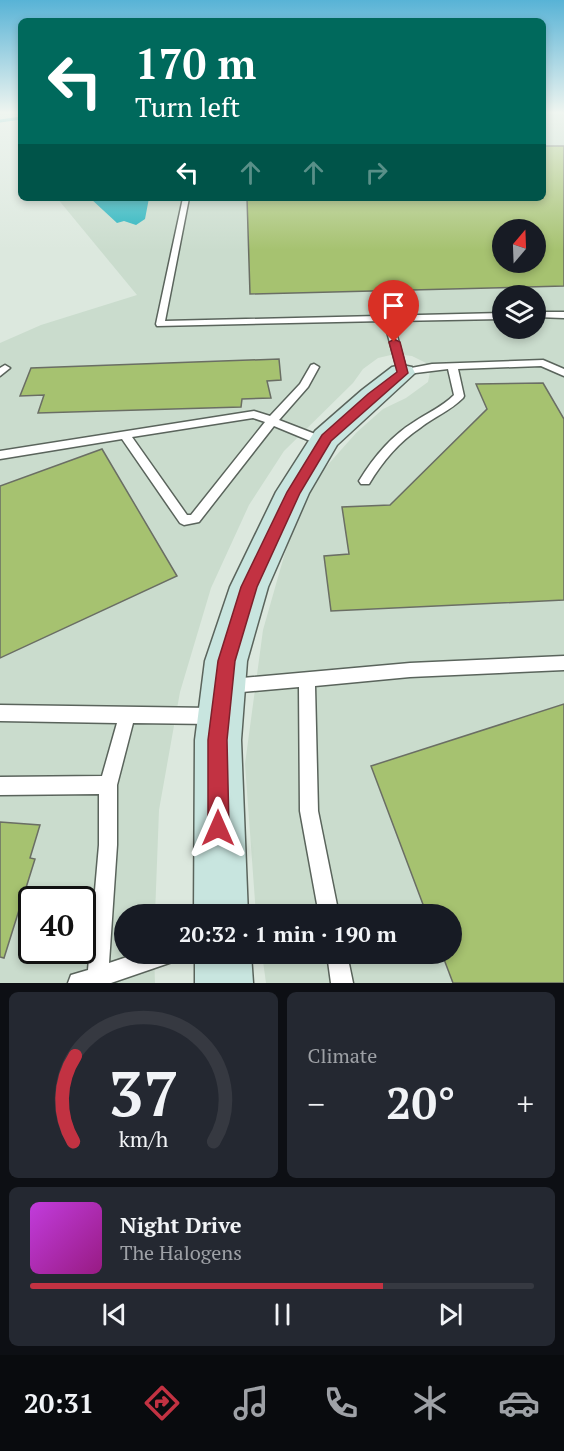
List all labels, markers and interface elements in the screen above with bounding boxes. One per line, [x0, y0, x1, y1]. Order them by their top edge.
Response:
text: 170 m [135, 35, 256, 91]
icon: left [36, 42, 114, 120]
text: Turn left [135, 89, 240, 125]
icon: left [171, 156, 204, 189]
icon: ahead [234, 156, 267, 189]
icon: ahead [297, 156, 330, 189]
icon: right [360, 156, 393, 189]
north arrow [492, 219, 546, 273]
map controls [492, 219, 546, 339]
pin [368, 280, 419, 342]
button: layers [492, 285, 546, 339]
icon: arrive [377, 289, 410, 322]
position arrow [186, 796, 250, 860]
speed limit sign: 40 [18, 886, 96, 964]
text: 20:32 · 1 min · 190 m [179, 919, 397, 948]
text: Climate [308, 1042, 377, 1069]
text: 37 [108, 1051, 179, 1134]
text: 20° [386, 1072, 455, 1132]
text: − [308, 1082, 325, 1125]
text: + [516, 1082, 534, 1125]
text: km/h [118, 1125, 168, 1153]
text: Night Drive [120, 1210, 242, 1239]
text: The Halogens [120, 1239, 242, 1266]
icon: previous [98, 1298, 131, 1331]
icon: pause [266, 1298, 299, 1331]
icon: next [434, 1298, 467, 1331]
icon: directions [141, 1382, 183, 1424]
icon: music [230, 1382, 272, 1424]
icon: phone [320, 1382, 362, 1424]
icon: climate [409, 1382, 451, 1424]
icon: car [498, 1382, 540, 1424]
text: 20:31 [24, 1385, 94, 1421]

